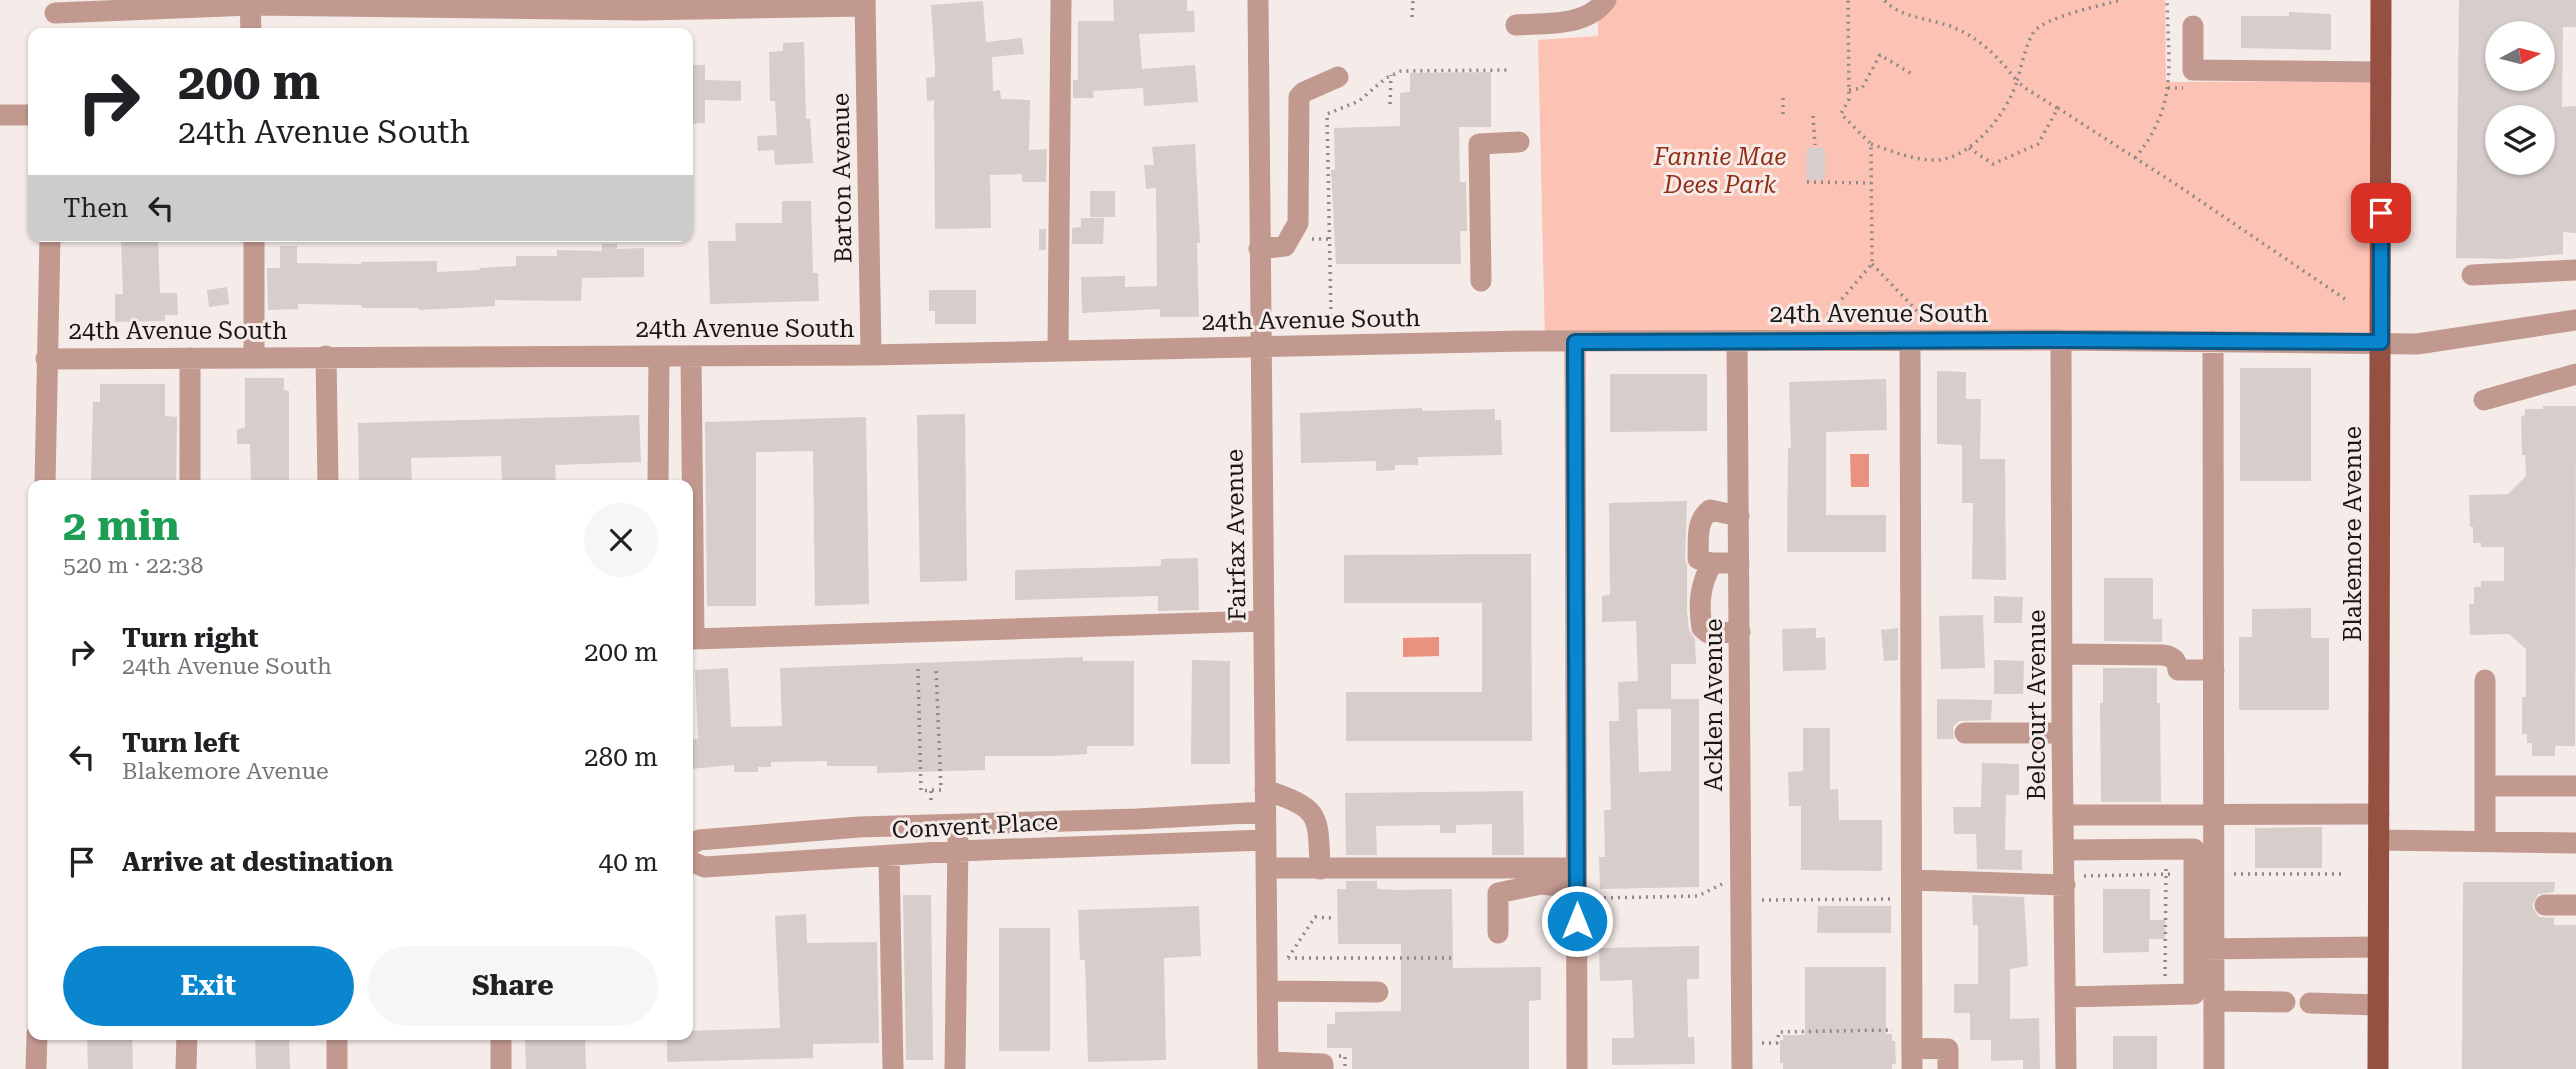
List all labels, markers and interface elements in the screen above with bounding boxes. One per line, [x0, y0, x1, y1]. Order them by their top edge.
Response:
north arrow [2485, 21, 2555, 91]
map controls [2485, 21, 2555, 175]
text: 200 m [178, 54, 320, 111]
icon: right [63, 56, 154, 147]
street label: Barton Avenue [827, 93, 857, 263]
button: layers [2485, 105, 2555, 175]
text: 24th Avenue South [178, 113, 470, 151]
park label: Fannie Mae Dees Park [1653, 143, 1786, 199]
pin [2351, 183, 2411, 243]
icon: left [142, 189, 180, 227]
text: Then [63, 193, 128, 223]
icon: arrive [2362, 194, 2400, 232]
street label: 24th Avenue South [1770, 300, 1989, 328]
street label: 24th Avenue South [1201, 304, 1421, 336]
street label: 24th Avenue South [636, 315, 855, 343]
street label: 24th Avenue South [69, 317, 288, 345]
street label: Blakemore Avenue [2339, 426, 2367, 642]
street label: Fairfax Avenue [1221, 449, 1251, 621]
text: 2 min [63, 501, 180, 550]
button: close [584, 503, 658, 577]
text: 520 m · 22:38 [63, 552, 203, 579]
street label: Belcourt Avenue [2023, 610, 2051, 800]
street label: Acklen Avenue [1700, 619, 1728, 792]
text: Turn right [122, 623, 258, 653]
icon: right [63, 633, 101, 671]
text: 200 m [584, 637, 658, 667]
text: 24th Avenue South [122, 653, 332, 680]
text: Turn left [122, 728, 240, 758]
icon: left [63, 738, 101, 776]
text: 280 m [584, 742, 658, 772]
text: Blakemore Avenue [122, 758, 329, 785]
street label: Convent Place [891, 808, 1059, 844]
icon: arrive [63, 843, 101, 881]
text: Arrive at destination [122, 847, 393, 877]
text: 40 m [599, 847, 658, 877]
position arrow [1540, 884, 1614, 958]
button: Exit [63, 946, 354, 1026]
button: Share [368, 946, 658, 1026]

